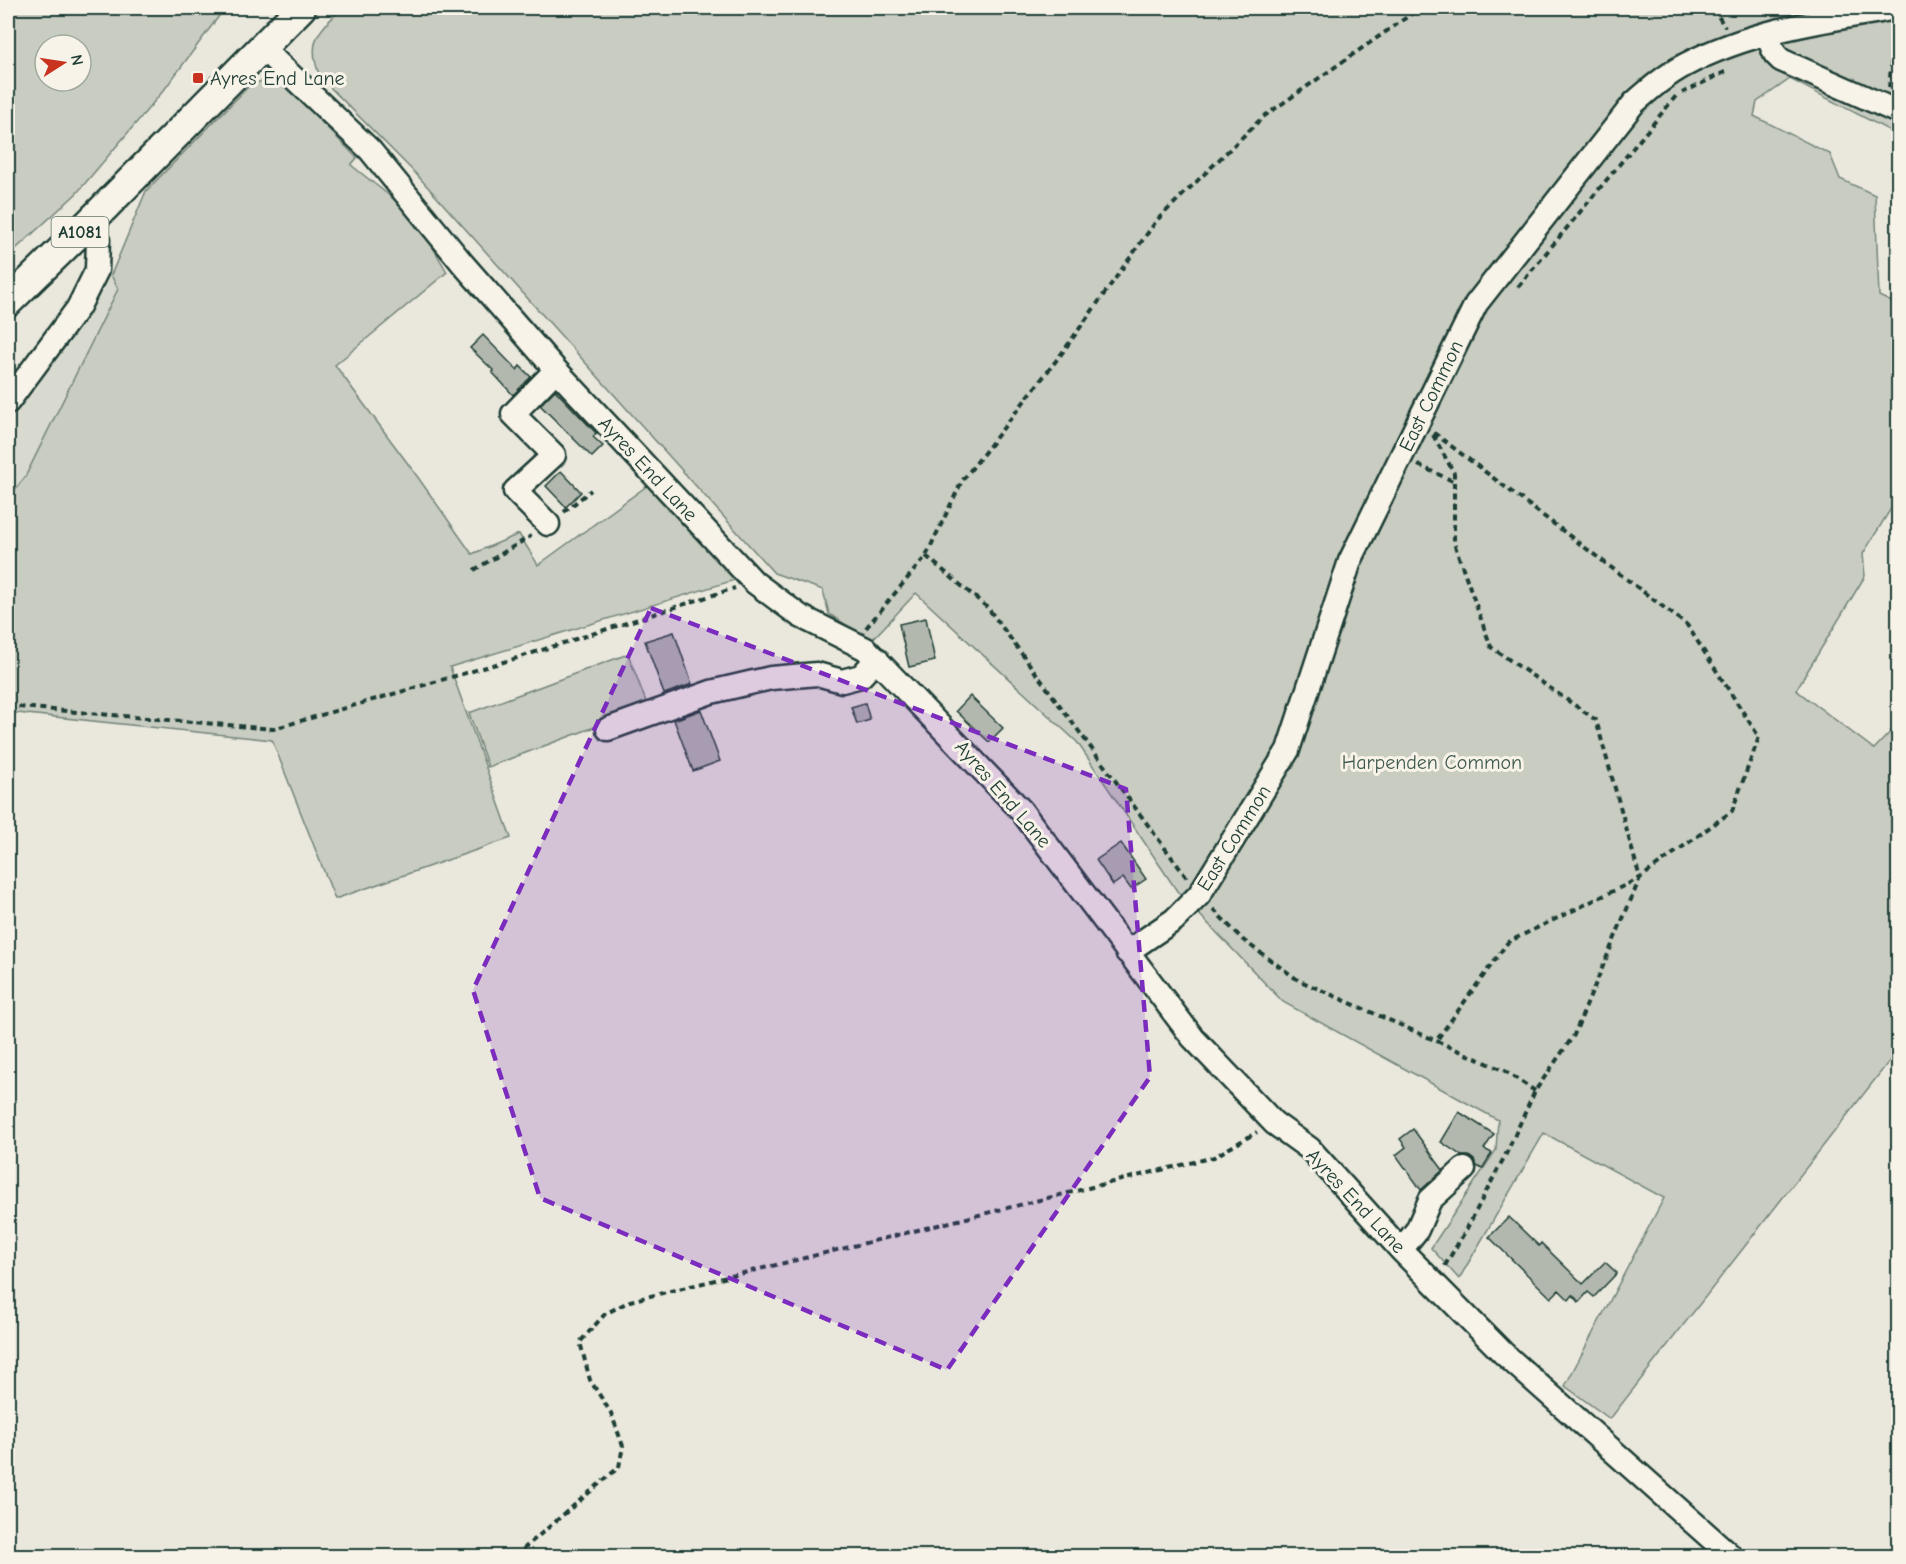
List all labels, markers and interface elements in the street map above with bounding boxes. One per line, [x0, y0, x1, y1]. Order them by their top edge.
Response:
north arrow [33, 33, 93, 93]
text: N [67, 53, 87, 67]
place label: Ayres End Lane [210, 67, 345, 90]
marker: Ayres End Lane [191, 71, 205, 85]
road number: A1081 [52, 217, 109, 247]
street label: East Common [1394, 337, 1468, 455]
street label: Ayres End Lane [594, 412, 702, 526]
street label: Ayres End Lane [950, 736, 1056, 852]
park label: Harpenden Common [1342, 751, 1522, 774]
street label: East Common [1192, 781, 1276, 895]
street label: Ayres End Lane [1302, 1144, 1410, 1258]

